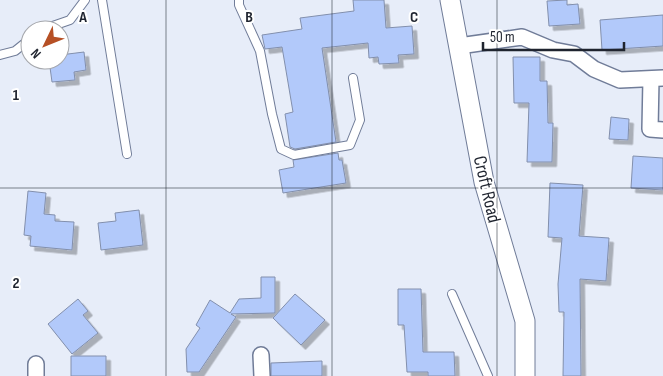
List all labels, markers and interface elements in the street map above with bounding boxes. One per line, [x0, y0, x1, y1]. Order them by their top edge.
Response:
text: A [78, 8, 87, 27]
text: B [245, 8, 253, 27]
text: C [410, 8, 418, 27]
north arrow [20, 20, 70, 70]
scale bar [483, 20, 624, 52]
text: 50 m [490, 28, 515, 47]
text: N [27, 45, 45, 62]
text: 1 [13, 86, 20, 105]
street label: Croft Road [468, 154, 505, 225]
text: 2 [12, 274, 20, 293]

